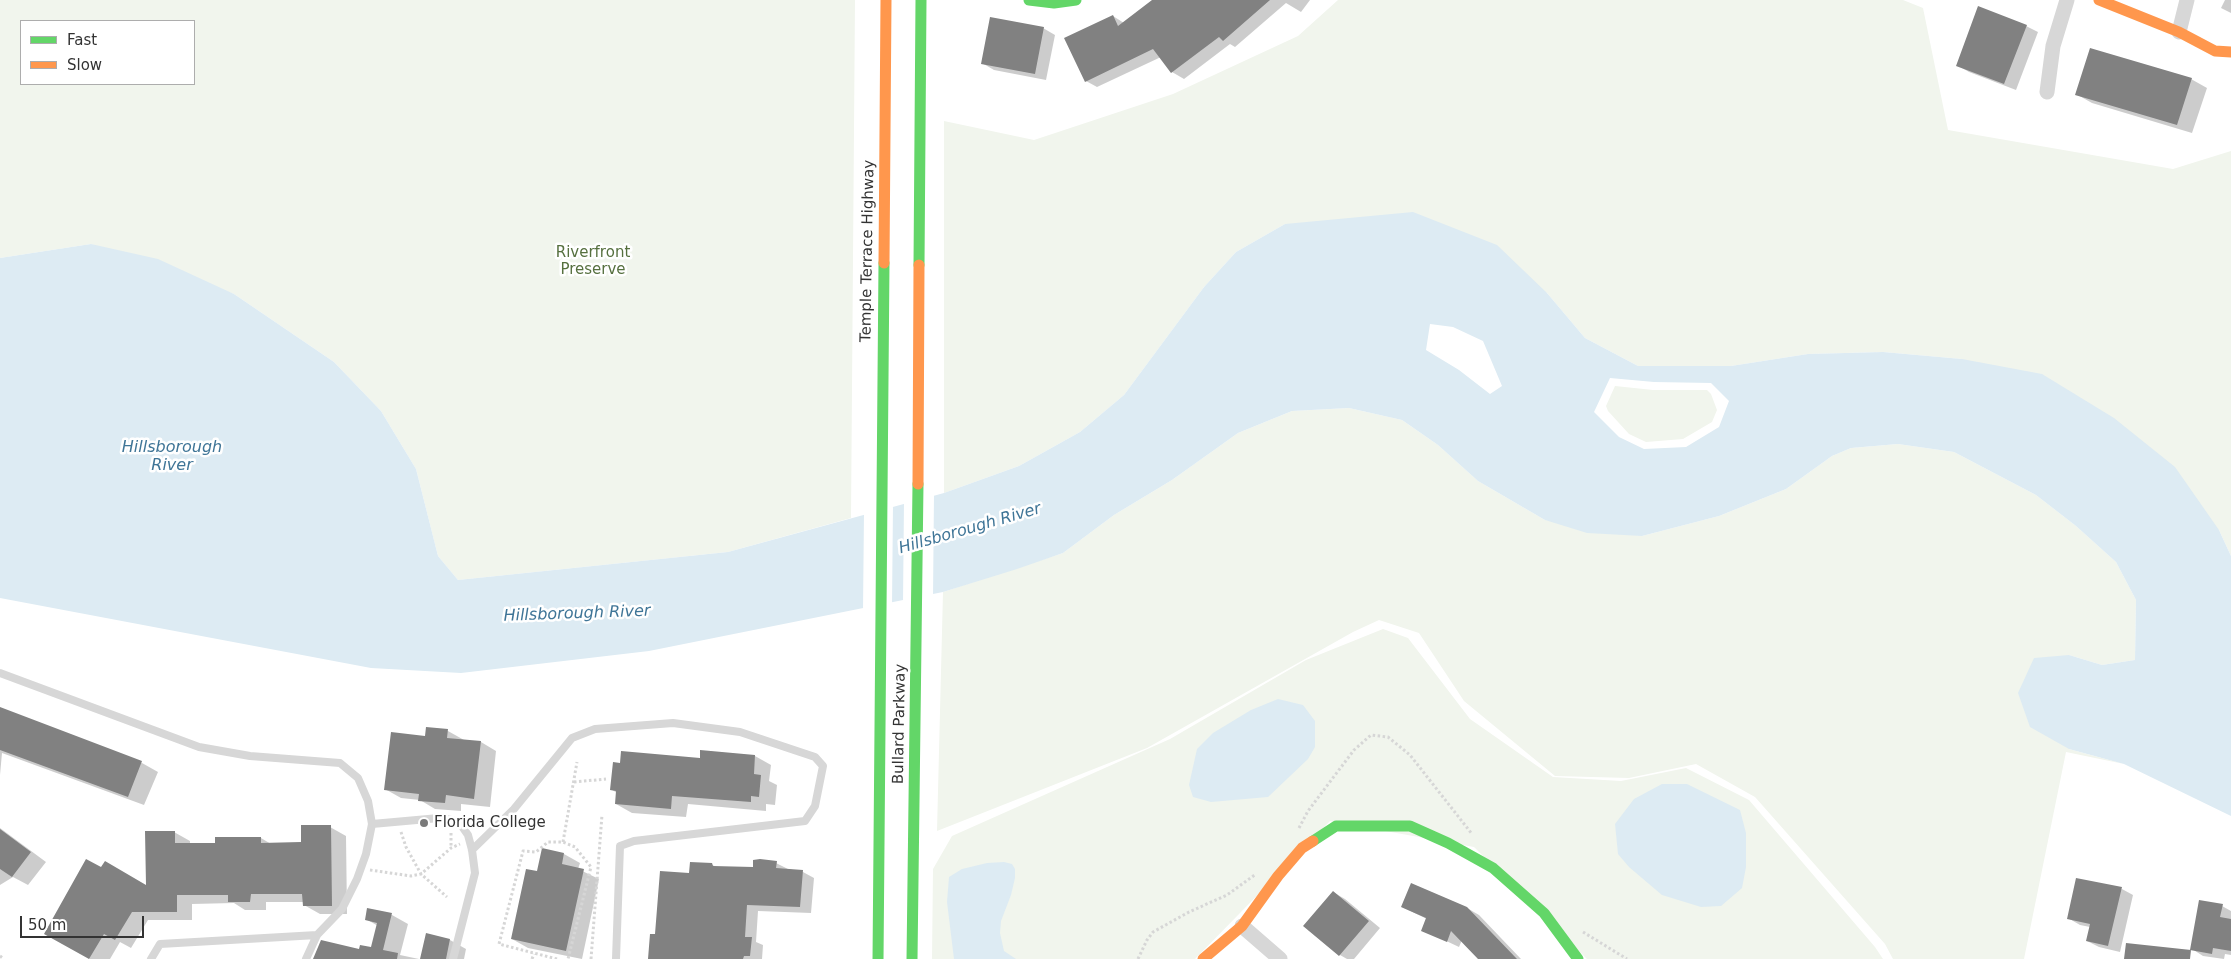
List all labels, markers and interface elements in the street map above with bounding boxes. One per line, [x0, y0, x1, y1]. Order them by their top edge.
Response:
legend [20, 20, 195, 85]
text: Fast [67, 31, 97, 49]
text: Slow [67, 56, 102, 74]
street label: Temple Terrace Highway [857, 160, 879, 342]
park label: Riverfront Preserve [556, 244, 630, 279]
water label: Hillsborough River [122, 438, 222, 476]
water label: Hillsborough River [897, 500, 1043, 558]
water label: Hillsborough River [503, 602, 651, 626]
street label: Bullard Parkway [890, 664, 910, 784]
place label: Florida College [434, 814, 546, 832]
marker: Florida College [418, 817, 430, 829]
scale bar [22, 906, 146, 938]
text: 50 m [28, 916, 66, 934]

